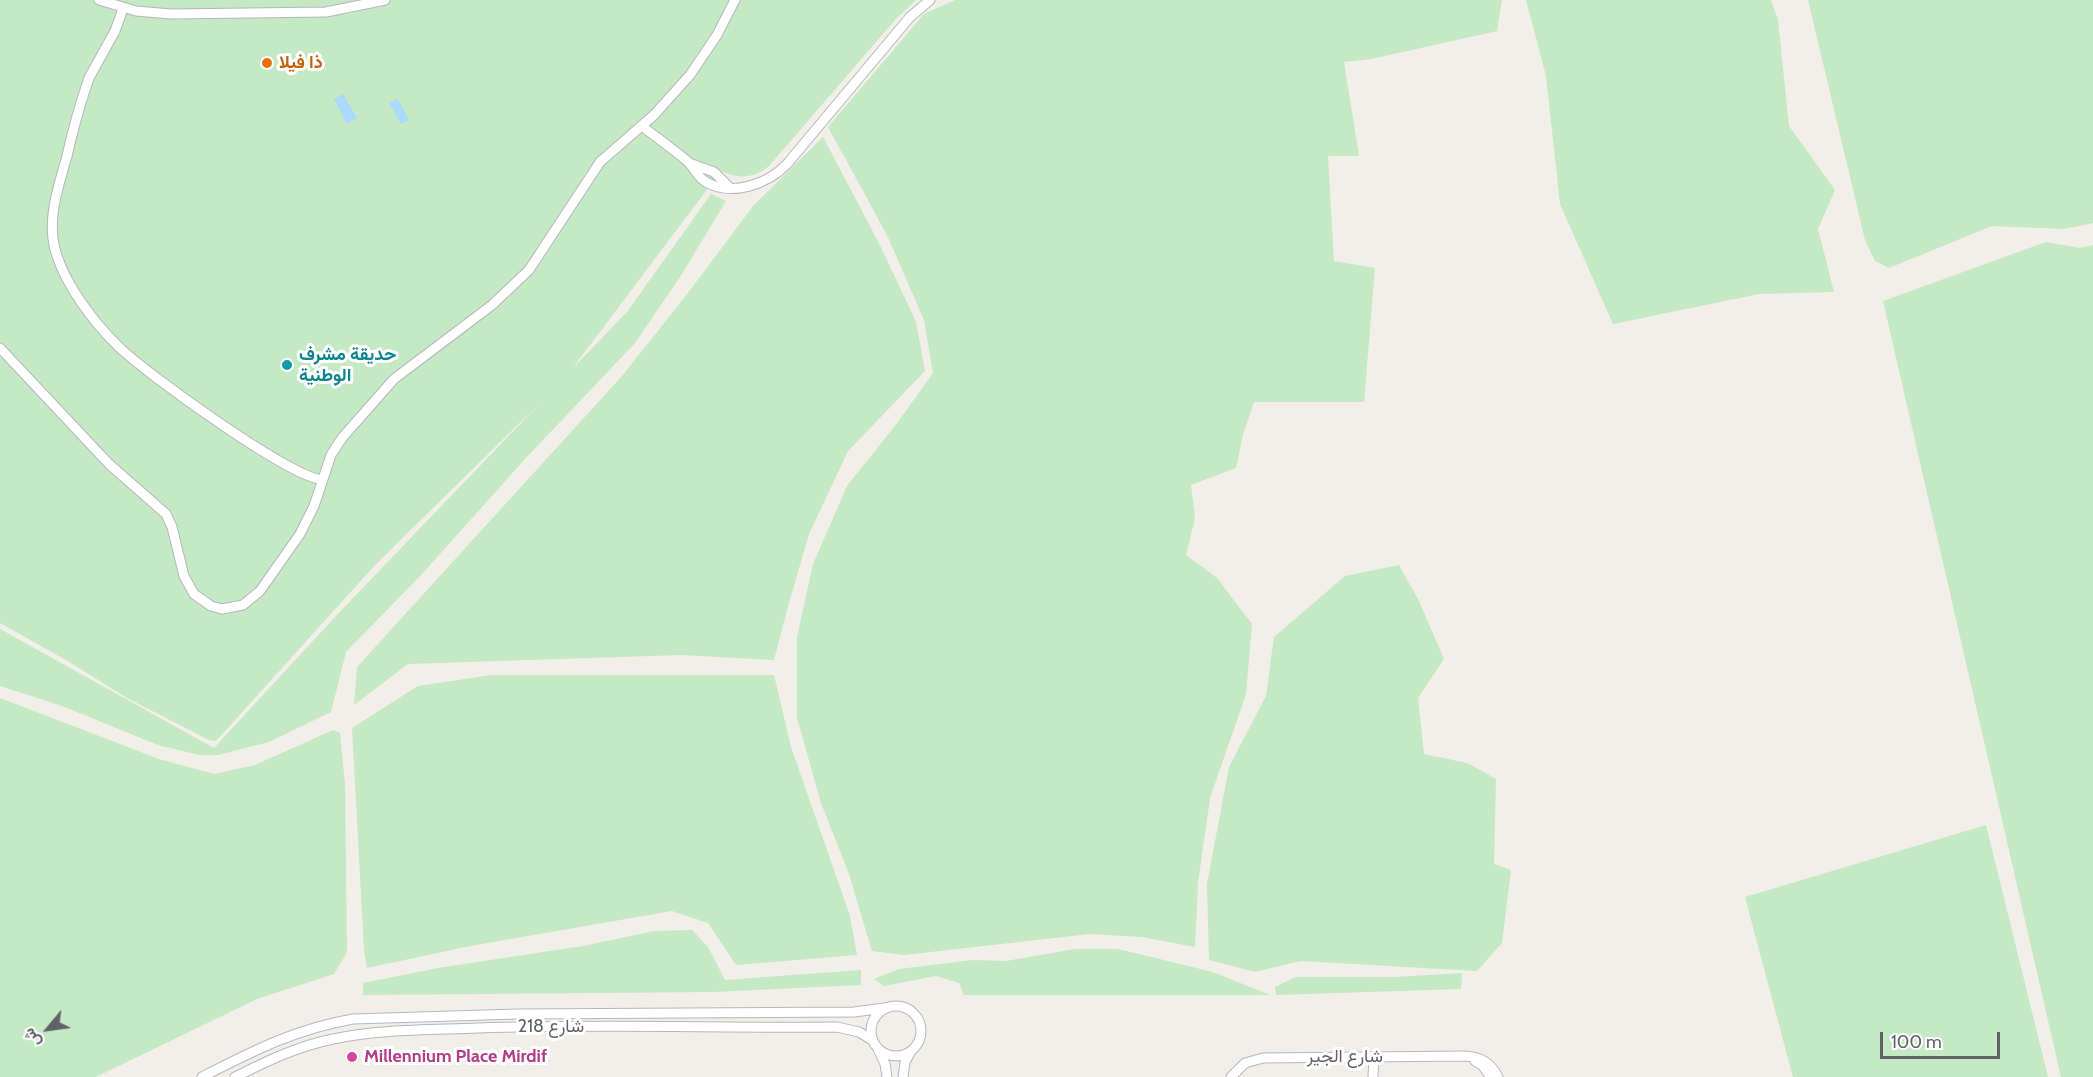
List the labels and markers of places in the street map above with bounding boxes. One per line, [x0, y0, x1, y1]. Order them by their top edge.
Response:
place label: ذا فيلا [279, 52, 323, 74]
marker: ذا فيلا [260, 56, 274, 70]
place label: حديقة مشرف الوطنية [299, 344, 396, 386]
marker: حديقة مشرف الوطنية [280, 358, 294, 372]
place label: Millennium Place Mirdif [364, 1046, 547, 1068]
marker: Millennium Place Mirdif [345, 1050, 359, 1064]

